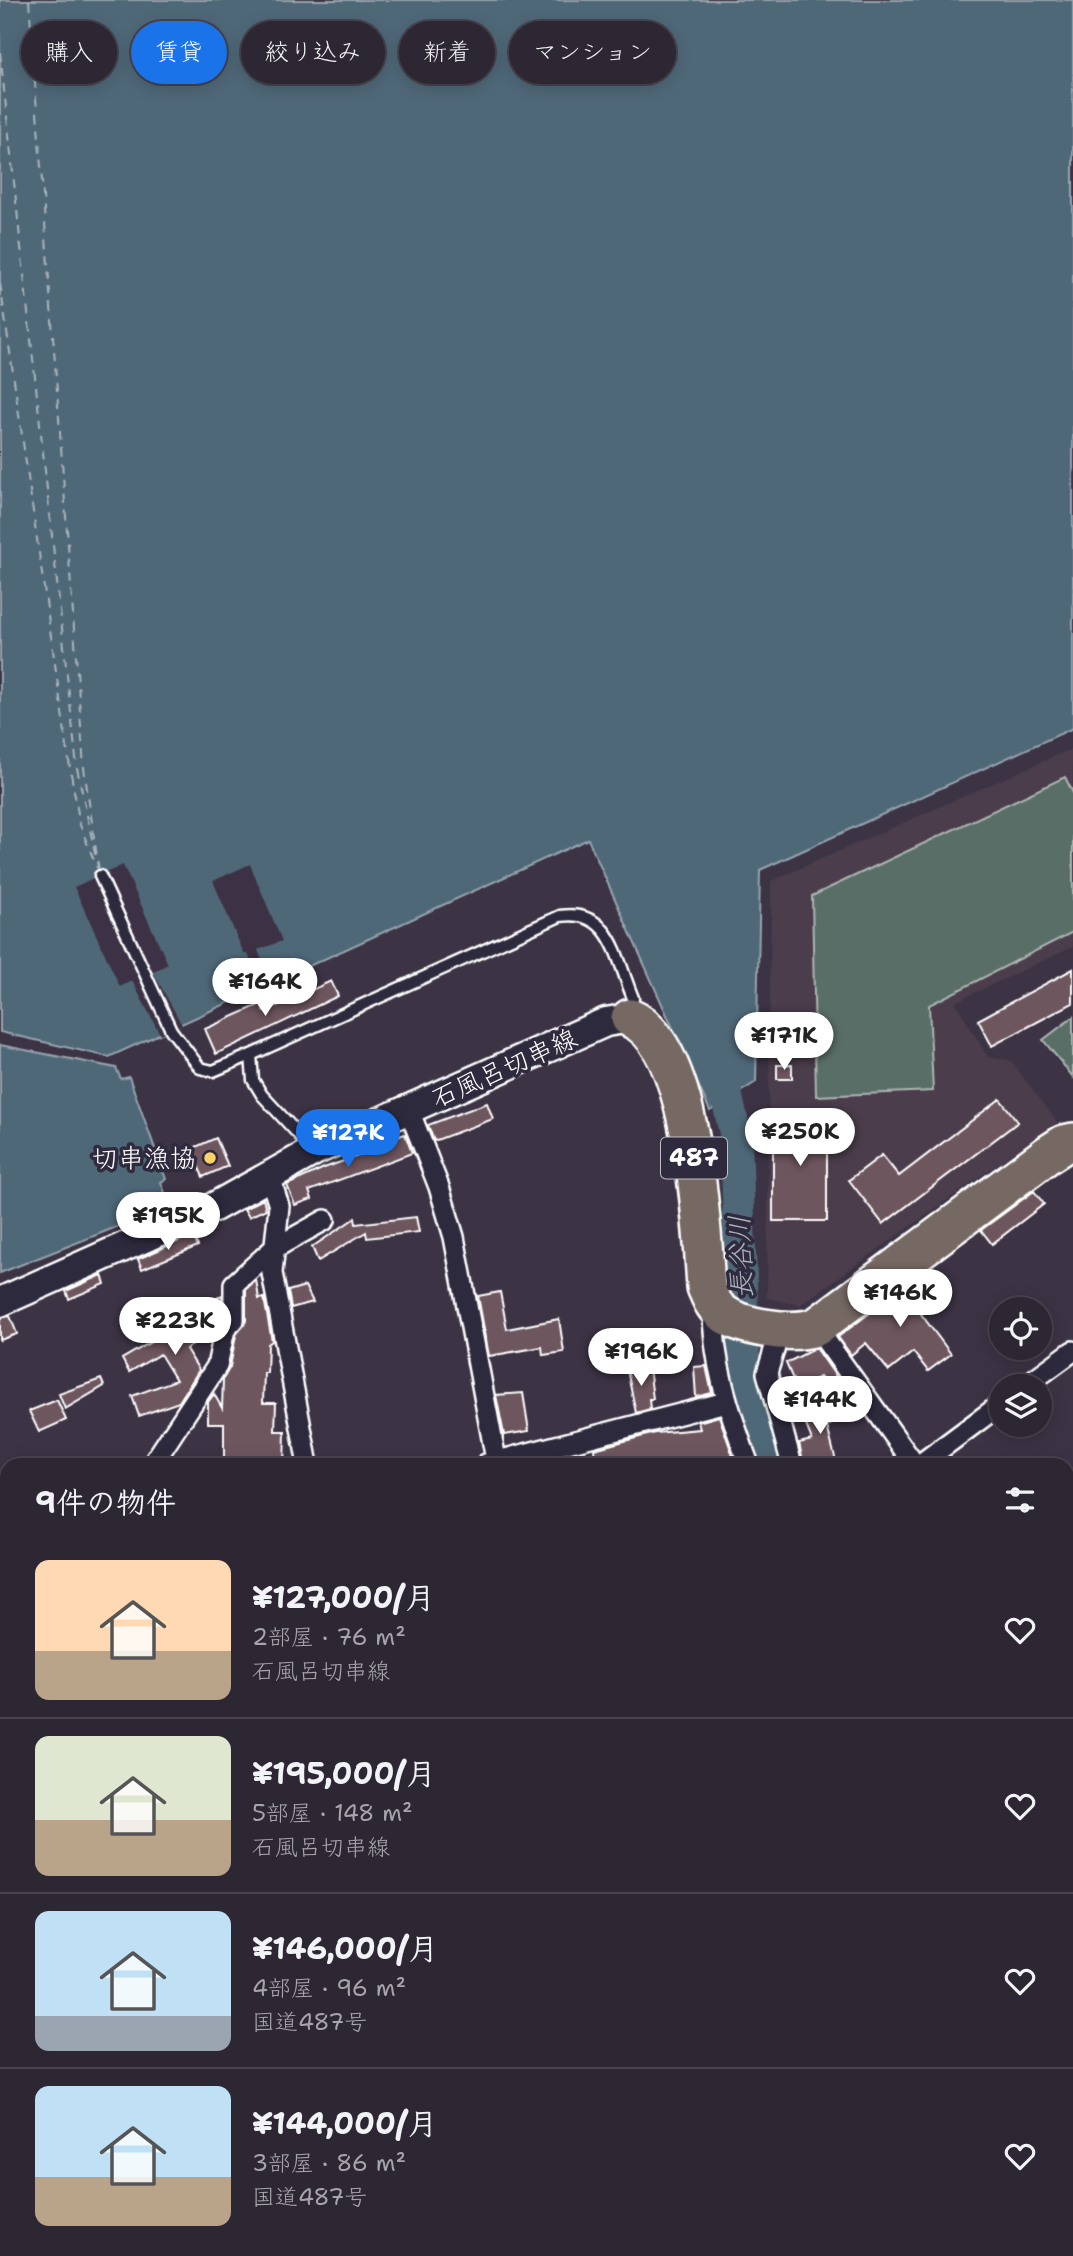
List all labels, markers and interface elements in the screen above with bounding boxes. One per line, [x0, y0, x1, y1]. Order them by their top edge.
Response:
chip: 購入 [21, 21, 117, 84]
chip: 賃貸 [131, 21, 227, 84]
chip: 絞り込み [241, 21, 385, 84]
chip: 新着 [399, 21, 495, 84]
chip: マンション [509, 21, 676, 84]
pin: ¥164K [216, 958, 314, 1018]
text: ¥164K [228, 966, 302, 996]
pin: ¥171K [735, 1012, 833, 1072]
street label: 石風呂切串線 [425, 1020, 582, 1115]
text: ¥171K [750, 1020, 818, 1050]
pin: ¥250K [751, 1108, 849, 1168]
pin: ¥127K [299, 1110, 397, 1169]
text: ¥250K [761, 1116, 839, 1146]
text: ¥127K [312, 1117, 384, 1147]
road number: 487 [661, 1138, 727, 1178]
place label: 切串漁協 [92, 1140, 196, 1175]
marker: 切串漁協 [202, 1150, 218, 1166]
pin: ¥195K [119, 1192, 217, 1252]
text: ¥195K [132, 1200, 204, 1230]
water label: 長谷川 [720, 1214, 760, 1300]
pin: ¥146K [851, 1270, 949, 1329]
text: ¥146K [863, 1277, 937, 1307]
map controls [989, 1297, 1052, 1437]
button: locate [989, 1297, 1052, 1360]
pin: ¥223K [126, 1298, 224, 1357]
text: ¥223K [135, 1305, 215, 1335]
pin: ¥196K [592, 1328, 690, 1388]
text: ¥196K [604, 1336, 678, 1366]
button: layers [989, 1374, 1052, 1437]
pin: ¥144K [771, 1376, 869, 1436]
text: ¥144K [783, 1384, 857, 1414]
icon: filters [1001, 1481, 1039, 1519]
text: 9件の物件 [35, 1482, 176, 1523]
text: ¥127,000/月 [252, 1577, 435, 1618]
icon: home [91, 1588, 175, 1672]
icon: heart [1001, 1611, 1039, 1649]
text: 2部屋 · 76 m² [252, 1622, 406, 1652]
text: 石風呂切串線 [252, 1656, 390, 1686]
text: ¥195,000/月 [252, 1753, 436, 1794]
icon: home [91, 1764, 175, 1848]
icon: heart [1001, 1787, 1039, 1825]
text: 5部屋 · 148 m² [252, 1798, 413, 1828]
text: 石風呂切串線 [252, 1832, 390, 1862]
text: ¥146,000/月 [252, 1928, 438, 1969]
icon: home [91, 1939, 175, 2023]
icon: heart [1001, 1962, 1039, 2000]
text: 4部屋 · 96 m² [252, 1973, 406, 2003]
text: 国道487号 [252, 2007, 367, 2037]
text: ¥144,000/月 [252, 2103, 437, 2144]
icon: home [91, 2114, 175, 2198]
icon: heart [1001, 2137, 1039, 2175]
text: 3部屋 · 86 m² [252, 2148, 406, 2178]
text: 国道487号 [252, 2182, 367, 2212]

